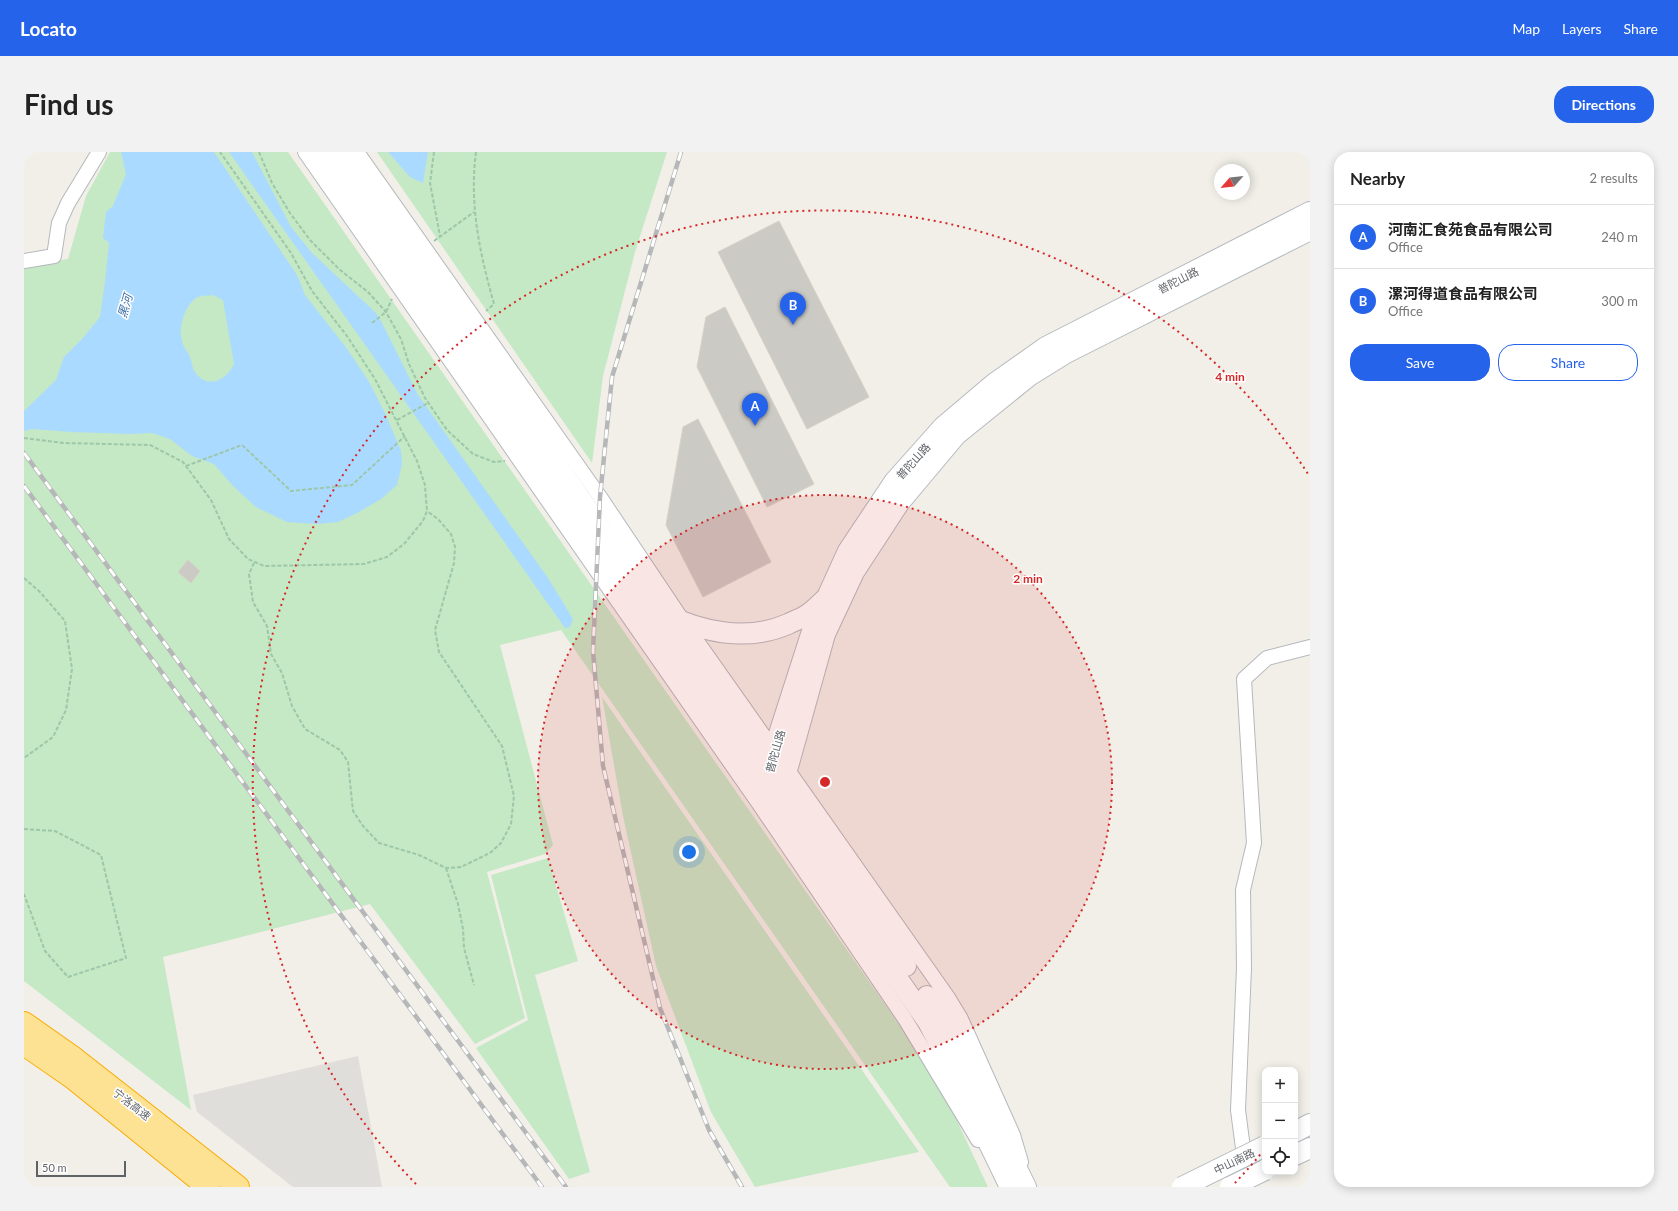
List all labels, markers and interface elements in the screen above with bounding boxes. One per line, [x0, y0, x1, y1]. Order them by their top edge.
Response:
text: Locato [20, 17, 77, 40]
text: Map [1512, 20, 1540, 37]
text: Layers [1562, 20, 1602, 37]
text: Share [1624, 20, 1658, 37]
button: Directions [1554, 86, 1654, 123]
text: Find us [24, 87, 114, 121]
north arrow [1214, 164, 1250, 200]
text: Nearby [1350, 168, 1405, 189]
text: 2 results [1590, 170, 1638, 186]
text: 河南汇食苑食品有限公司 [1388, 220, 1553, 238]
text: A [1358, 229, 1368, 245]
text: 240 m [1601, 229, 1638, 245]
text: Office [1388, 239, 1423, 255]
street label: 普陀山路 [1155, 264, 1201, 296]
text: 漯河得道食品有限公司 [1388, 284, 1538, 302]
water label: 黑河 [114, 290, 136, 320]
pin: B [780, 292, 806, 325]
text: B [1359, 293, 1367, 309]
text: 300 m [1601, 293, 1638, 309]
text: Office [1388, 303, 1423, 319]
button: Save [1350, 344, 1490, 381]
button: Share [1498, 344, 1638, 381]
text: 4 min [1215, 369, 1245, 384]
pin: A [742, 393, 768, 426]
street label: 普陀山路 [893, 440, 933, 482]
text: 2 min [1013, 571, 1043, 586]
street label: 普陀山路 [763, 728, 787, 774]
centre of rings [818, 775, 832, 789]
your location [679, 842, 699, 862]
map controls [1262, 1067, 1298, 1175]
button: + [1262, 1067, 1298, 1103]
street label: 宁洛高速 [111, 1085, 153, 1123]
button: − [1262, 1103, 1298, 1139]
button: locate [1262, 1139, 1298, 1175]
street label: 中山南路 [1211, 1146, 1257, 1176]
scale bar [36, 1159, 126, 1178]
text: 50 m [42, 1161, 67, 1174]

